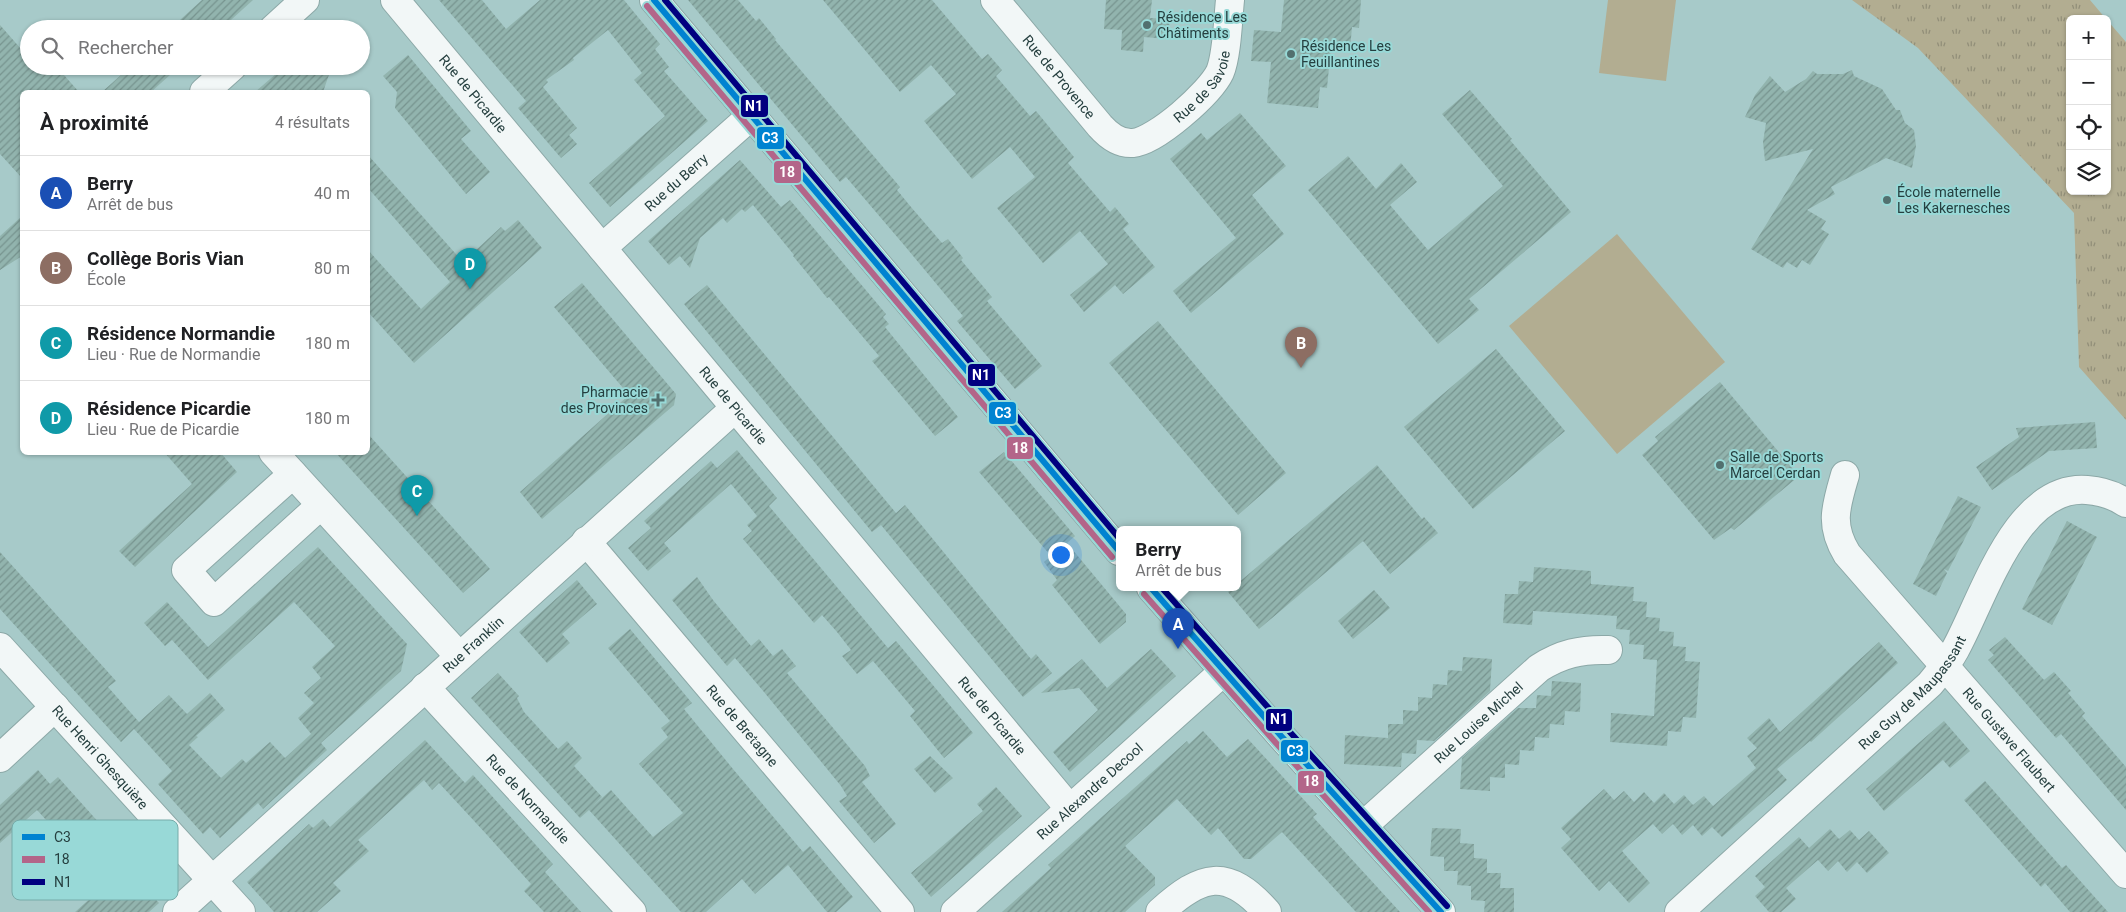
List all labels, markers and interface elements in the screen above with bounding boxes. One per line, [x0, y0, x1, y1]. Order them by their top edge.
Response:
place label: Résidence Les Châtiments [1157, 9, 1247, 41]
map controls [2066, 15, 2111, 195]
button: + [2066, 15, 2111, 60]
marker: Résidence Les Châtiments [1141, 19, 1153, 31]
search box [20, 20, 370, 75]
street label: Rue de Provence [1020, 32, 1098, 122]
icon: search [38, 34, 66, 62]
text: Rechercher [78, 36, 173, 59]
place label: Résidence Les Feuillantines [1301, 38, 1391, 70]
marker: Résidence Les Feuillantines [1285, 48, 1297, 60]
street label: Rue de Savoie [1170, 50, 1233, 126]
street label: Rue de Picardie [436, 51, 510, 136]
button: − [2066, 60, 2111, 105]
line badge: N1 [740, 94, 769, 118]
text: N1 [745, 98, 763, 114]
button: locate [2066, 105, 2111, 150]
text: À proximité [40, 111, 149, 135]
text: 4 résultats [275, 113, 350, 132]
line badge: C3 [756, 126, 785, 150]
text: C3 [761, 130, 779, 146]
street label: Rue du Berry [641, 150, 711, 214]
button: layers [2066, 150, 2111, 195]
line badge: 18 [773, 160, 802, 184]
text: 18 [779, 164, 795, 180]
text: Berry [87, 172, 133, 195]
place label: École maternelle Les Kakernesches [1897, 183, 2010, 216]
text: A [51, 184, 61, 203]
text: 40 m [314, 184, 350, 203]
marker: École maternelle Les Kakernesches [1881, 194, 1893, 206]
text: Arrêt de bus [87, 195, 173, 214]
text: Collège Boris Vian [87, 247, 244, 270]
pin: D [454, 248, 486, 289]
text: B [51, 259, 61, 278]
text: 80 m [314, 259, 350, 278]
text: École [87, 270, 126, 289]
text: Résidence Normandie [87, 322, 275, 345]
pin: B [1285, 327, 1317, 368]
text: C [51, 334, 61, 353]
text: 180 m [305, 334, 350, 353]
text: Lieu · Rue de Normandie [87, 345, 260, 364]
street label: Rue de Picardie [696, 363, 770, 448]
line badge: N1 [967, 363, 996, 387]
text: N1 [972, 367, 990, 383]
place label: Pharmacie des Provinces [561, 384, 648, 416]
marker: Pharmacie des Provinces [652, 394, 664, 406]
text: Résidence Picardie [87, 397, 251, 420]
line badge: C3 [988, 401, 1017, 425]
text: C3 [994, 405, 1012, 421]
text: D [51, 409, 61, 428]
text: 180 m [305, 409, 350, 428]
text: Lieu · Rue de Picardie [87, 420, 239, 439]
line badge: 18 [1006, 436, 1034, 460]
text: 18 [1012, 440, 1028, 456]
place label: Salle de Sports Marcel Cerdan [1730, 449, 1823, 481]
marker: Salle de Sports Marcel Cerdan [1714, 459, 1726, 471]
pin: C [401, 475, 433, 516]
popup [1116, 526, 1241, 591]
text: Berry [1135, 538, 1181, 561]
your location [1048, 542, 1074, 568]
text: Arrêt de bus [1135, 561, 1222, 580]
pin: A [1162, 608, 1194, 649]
street label: Rue Franklin [439, 613, 507, 676]
street label: Rue Guy de Maupassant [1855, 633, 1969, 753]
street label: Rue de Picardie [955, 673, 1029, 758]
street label: Rue Louise Michel [1431, 679, 1526, 766]
street label: Rue de Bretagne [703, 682, 781, 770]
street label: Rue Gustave Flaubert [1959, 685, 2059, 796]
street label: Rue Henri Ghesquière [49, 702, 151, 812]
line badge: N1 [1265, 708, 1293, 732]
text: N1 [1270, 711, 1288, 727]
line badge: C3 [1280, 739, 1309, 763]
street label: Rue Alexandre Decool [1034, 740, 1146, 843]
text: C3 [1286, 743, 1304, 759]
street label: Rue de Normandie [483, 751, 573, 847]
line badge: 18 [1297, 770, 1325, 794]
text: 18 [1303, 773, 1319, 789]
legend [12, 820, 178, 900]
text: C3 [54, 829, 71, 845]
text: 18 [54, 851, 70, 867]
text: N1 [54, 874, 72, 890]

